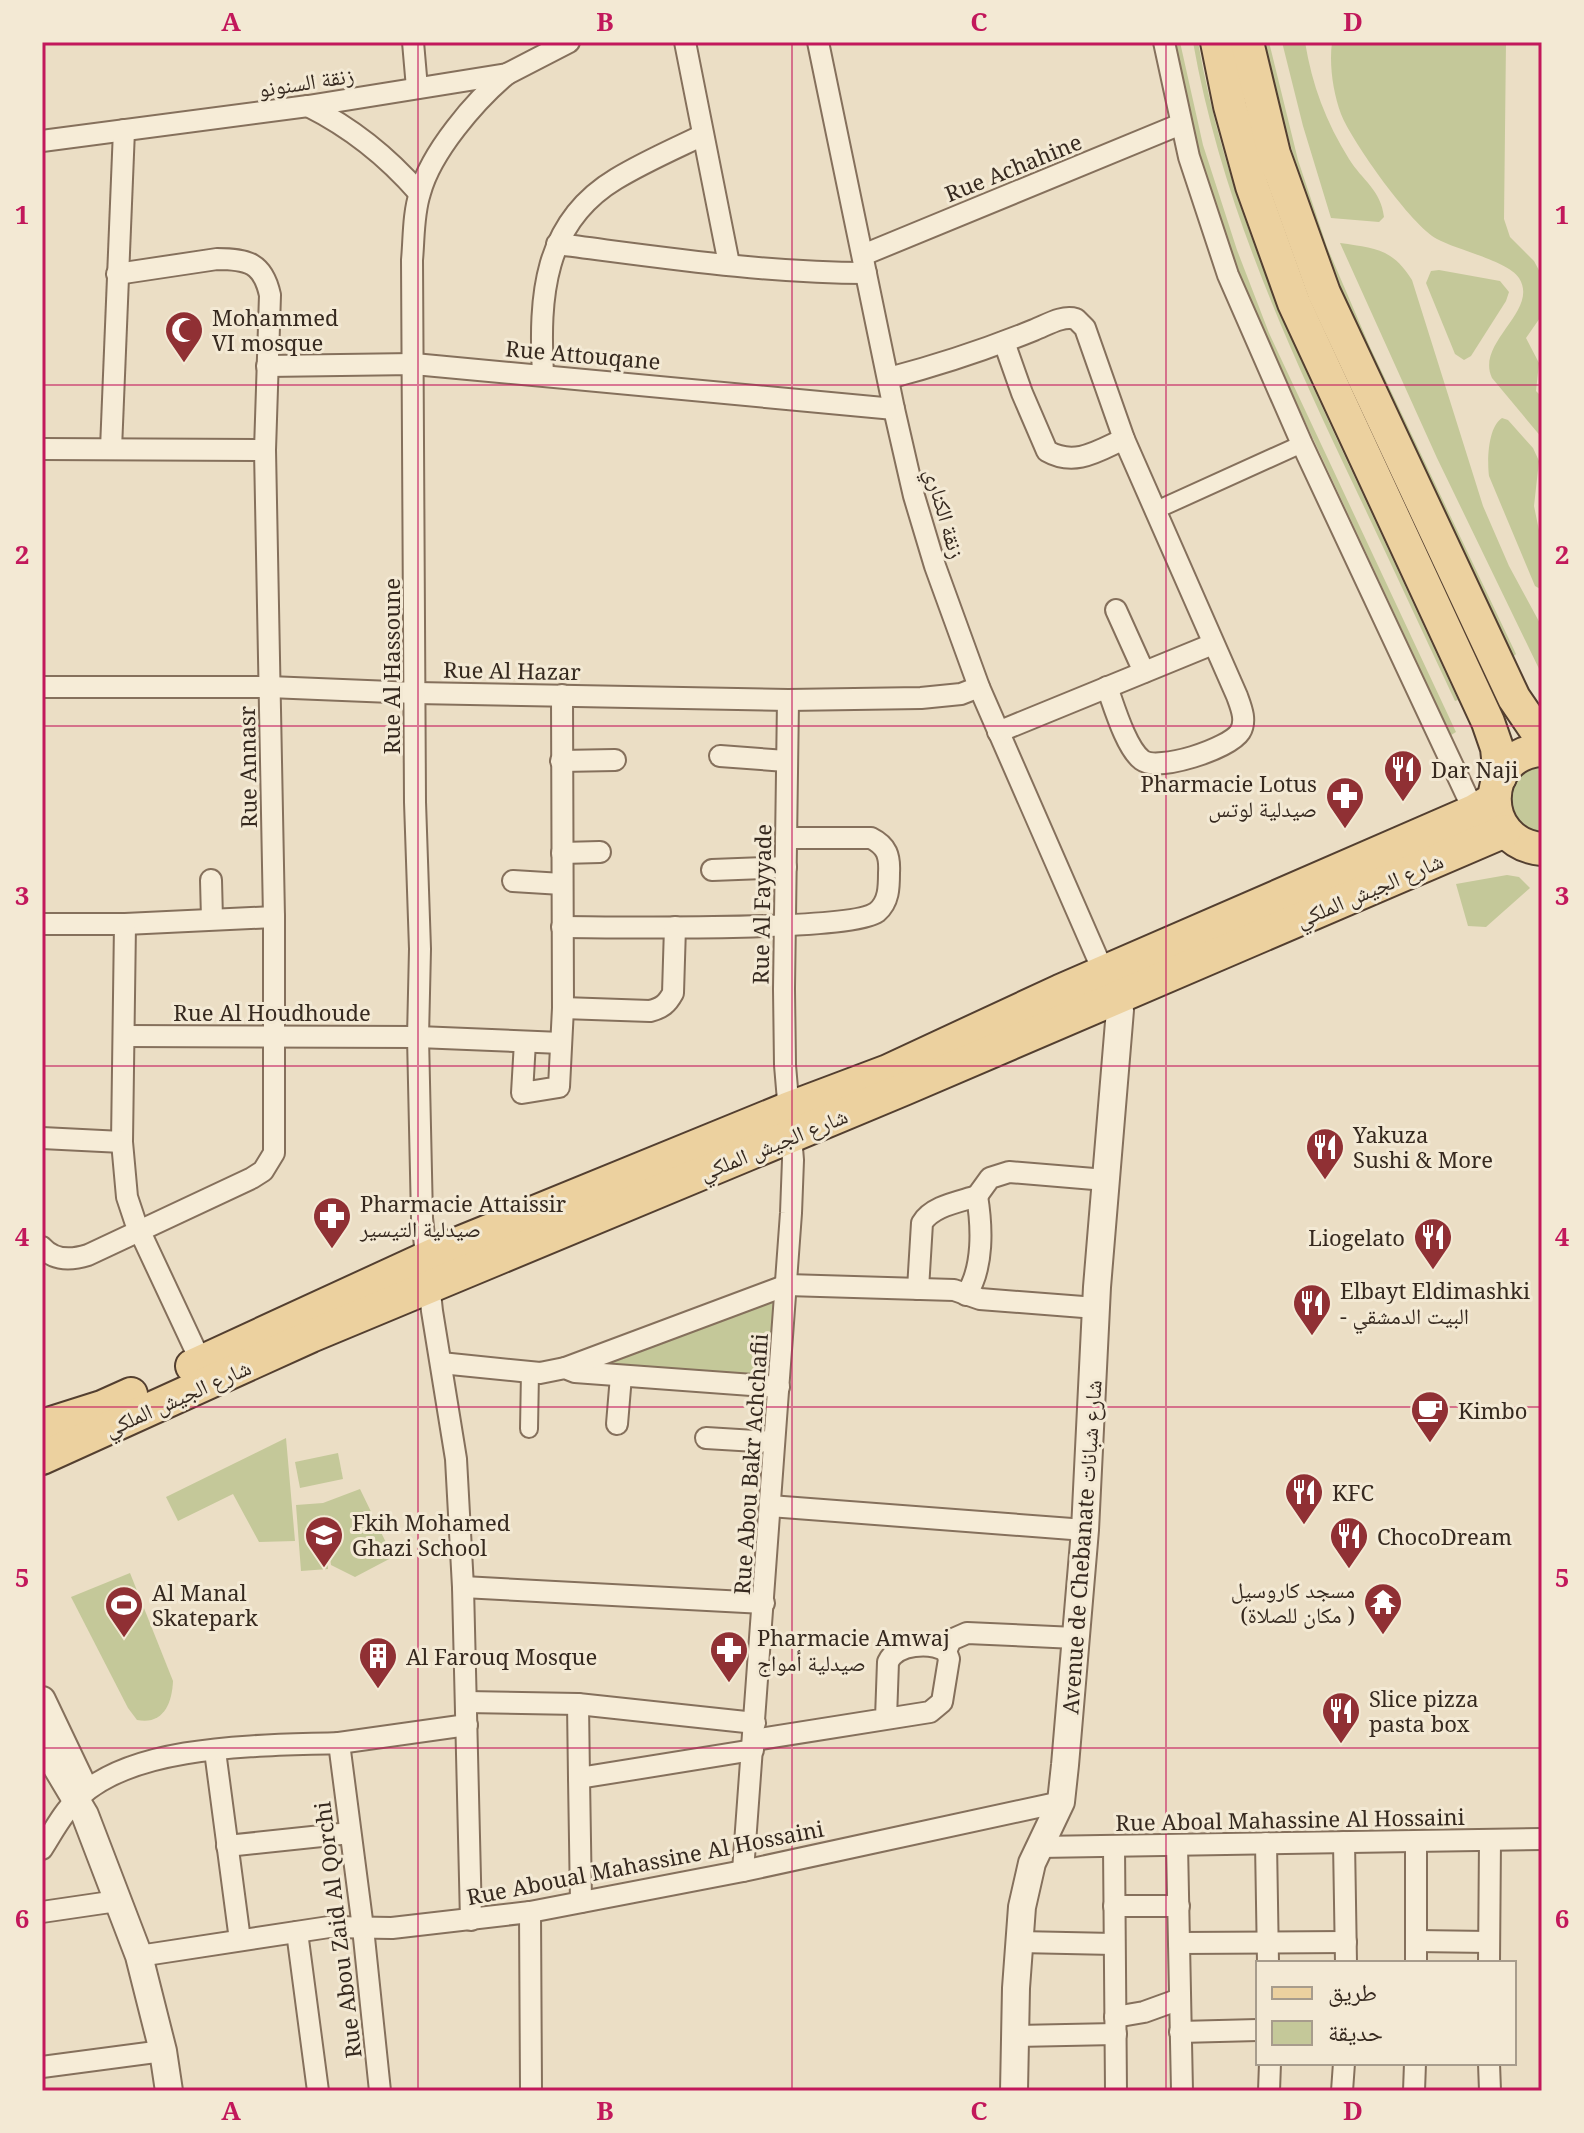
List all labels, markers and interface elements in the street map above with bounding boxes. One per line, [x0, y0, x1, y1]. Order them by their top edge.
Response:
text: A [221, 3, 241, 39]
text: B [596, 3, 614, 39]
text: C [970, 3, 988, 39]
text: D [1343, 3, 1363, 39]
street label: زنقة السنونو [256, 59, 356, 103]
street label: Rue Achahine [940, 126, 1086, 208]
text: 1 [15, 196, 29, 232]
text: 1 [1555, 196, 1569, 232]
place label: Mohammed VI mosque [212, 302, 339, 357]
mosque icon: Mohammed VI mosque [163, 309, 205, 364]
street label: Rue Attouqane [504, 332, 662, 376]
street label: زنقة الكناري [915, 464, 973, 563]
text: 2 [15, 536, 29, 572]
text: 2 [1555, 536, 1569, 572]
street label: Rue Al Hassoune [376, 578, 406, 754]
street label: Rue Al Hazar [443, 654, 582, 686]
street label: Rue Annasr [231, 705, 263, 828]
restaurant icon: Dar Naji [1382, 748, 1424, 803]
place label: Dar Naji [1431, 754, 1518, 784]
place label: Pharmacie Lotus صيدلية لوتس [1140, 768, 1317, 823]
pharmacy icon: Pharmacie Lotus صيدلية لوتس [1324, 775, 1366, 830]
street label: Rue Al Fayyade [745, 823, 777, 985]
street label: شارع الجيش الملكي [1291, 844, 1449, 937]
text: 3 [15, 877, 29, 913]
text: 3 [1555, 877, 1569, 913]
street label: Rue Al Houdhoude [173, 997, 371, 1027]
street label: شارع الجيش الملكي [694, 1100, 853, 1190]
place label: Yakuza Sushi & More [1352, 1119, 1493, 1174]
restaurant icon: Yakuza Sushi & More [1304, 1126, 1346, 1181]
place label: Pharmacie Attaissir صيدلية التيسير [359, 1188, 567, 1243]
pharmacy icon: Pharmacie Attaissir صيدلية التيسير [311, 1195, 353, 1250]
restaurant icon: Liogelato [1412, 1216, 1454, 1271]
text: 4 [15, 1218, 30, 1254]
text: 4 [1555, 1218, 1570, 1254]
place label: Liogelato [1308, 1222, 1405, 1252]
place label: Elbayt Eldimashki - البيت الدمشقي [1340, 1275, 1530, 1334]
restaurant icon: Elbayt Eldimashki - البيت الدمشقي [1291, 1282, 1333, 1337]
street label: Rue Abou Bakr Achchafii [726, 1332, 774, 1596]
street label: شارع الجيش الملكي [99, 1351, 257, 1446]
street label: Avenue de Chebanate شارع شبانات [1054, 1379, 1108, 1715]
cafe icon: Kimbo [1409, 1389, 1451, 1444]
place label: Kimbo [1458, 1395, 1527, 1425]
restaurant icon: KFC [1283, 1471, 1325, 1526]
place label: KFC [1332, 1477, 1374, 1507]
place label: Fkih Mohamed Ghazi School [352, 1507, 511, 1562]
school or university icon: Fkih Mohamed Ghazi School [303, 1514, 345, 1569]
restaurant icon: ChocoDream [1328, 1515, 1370, 1570]
place label: ChocoDream [1377, 1521, 1512, 1551]
text: 5 [15, 1559, 29, 1595]
text: 5 [1555, 1559, 1569, 1595]
place label: مسجد كاروسيل (مكان للصلاة ) [1231, 1574, 1355, 1629]
place label: Al Manal Skatepark [152, 1577, 258, 1632]
temple icon: مسجد كاروسيل (مكان للصلاة ) [1362, 1581, 1404, 1636]
sports icon: Al Manal Skatepark [103, 1584, 145, 1639]
place label: Pharmacie Amwaj صيدلية أمواج [757, 1622, 950, 1677]
pharmacy icon: Pharmacie Amwaj صيدلية أمواج [708, 1629, 750, 1684]
building icon: Al Farouq Mosque [357, 1635, 399, 1690]
place label: Al Farouq Mosque [406, 1641, 597, 1671]
place label: Slice pizza pasta box [1369, 1683, 1479, 1738]
restaurant icon: Slice pizza pasta box [1320, 1690, 1362, 1745]
street label: Rue Abou Zaid Al Qorchi [306, 1800, 368, 2060]
street label: Rue Aboal Mahassine Al Hossaini [1115, 1801, 1465, 1837]
street label: Rue Aboual Mahassine Al Hossaini [464, 1813, 826, 1911]
text: 6 [15, 1900, 29, 1936]
text: 6 [1555, 1900, 1569, 1936]
legend [1256, 1961, 1516, 2065]
text: طريق [1328, 1975, 1377, 2008]
text: حديقة [1328, 2015, 1383, 2048]
text: A [221, 2092, 241, 2128]
text: B [596, 2092, 614, 2128]
text: C [970, 2092, 988, 2128]
text: D [1343, 2092, 1363, 2128]

